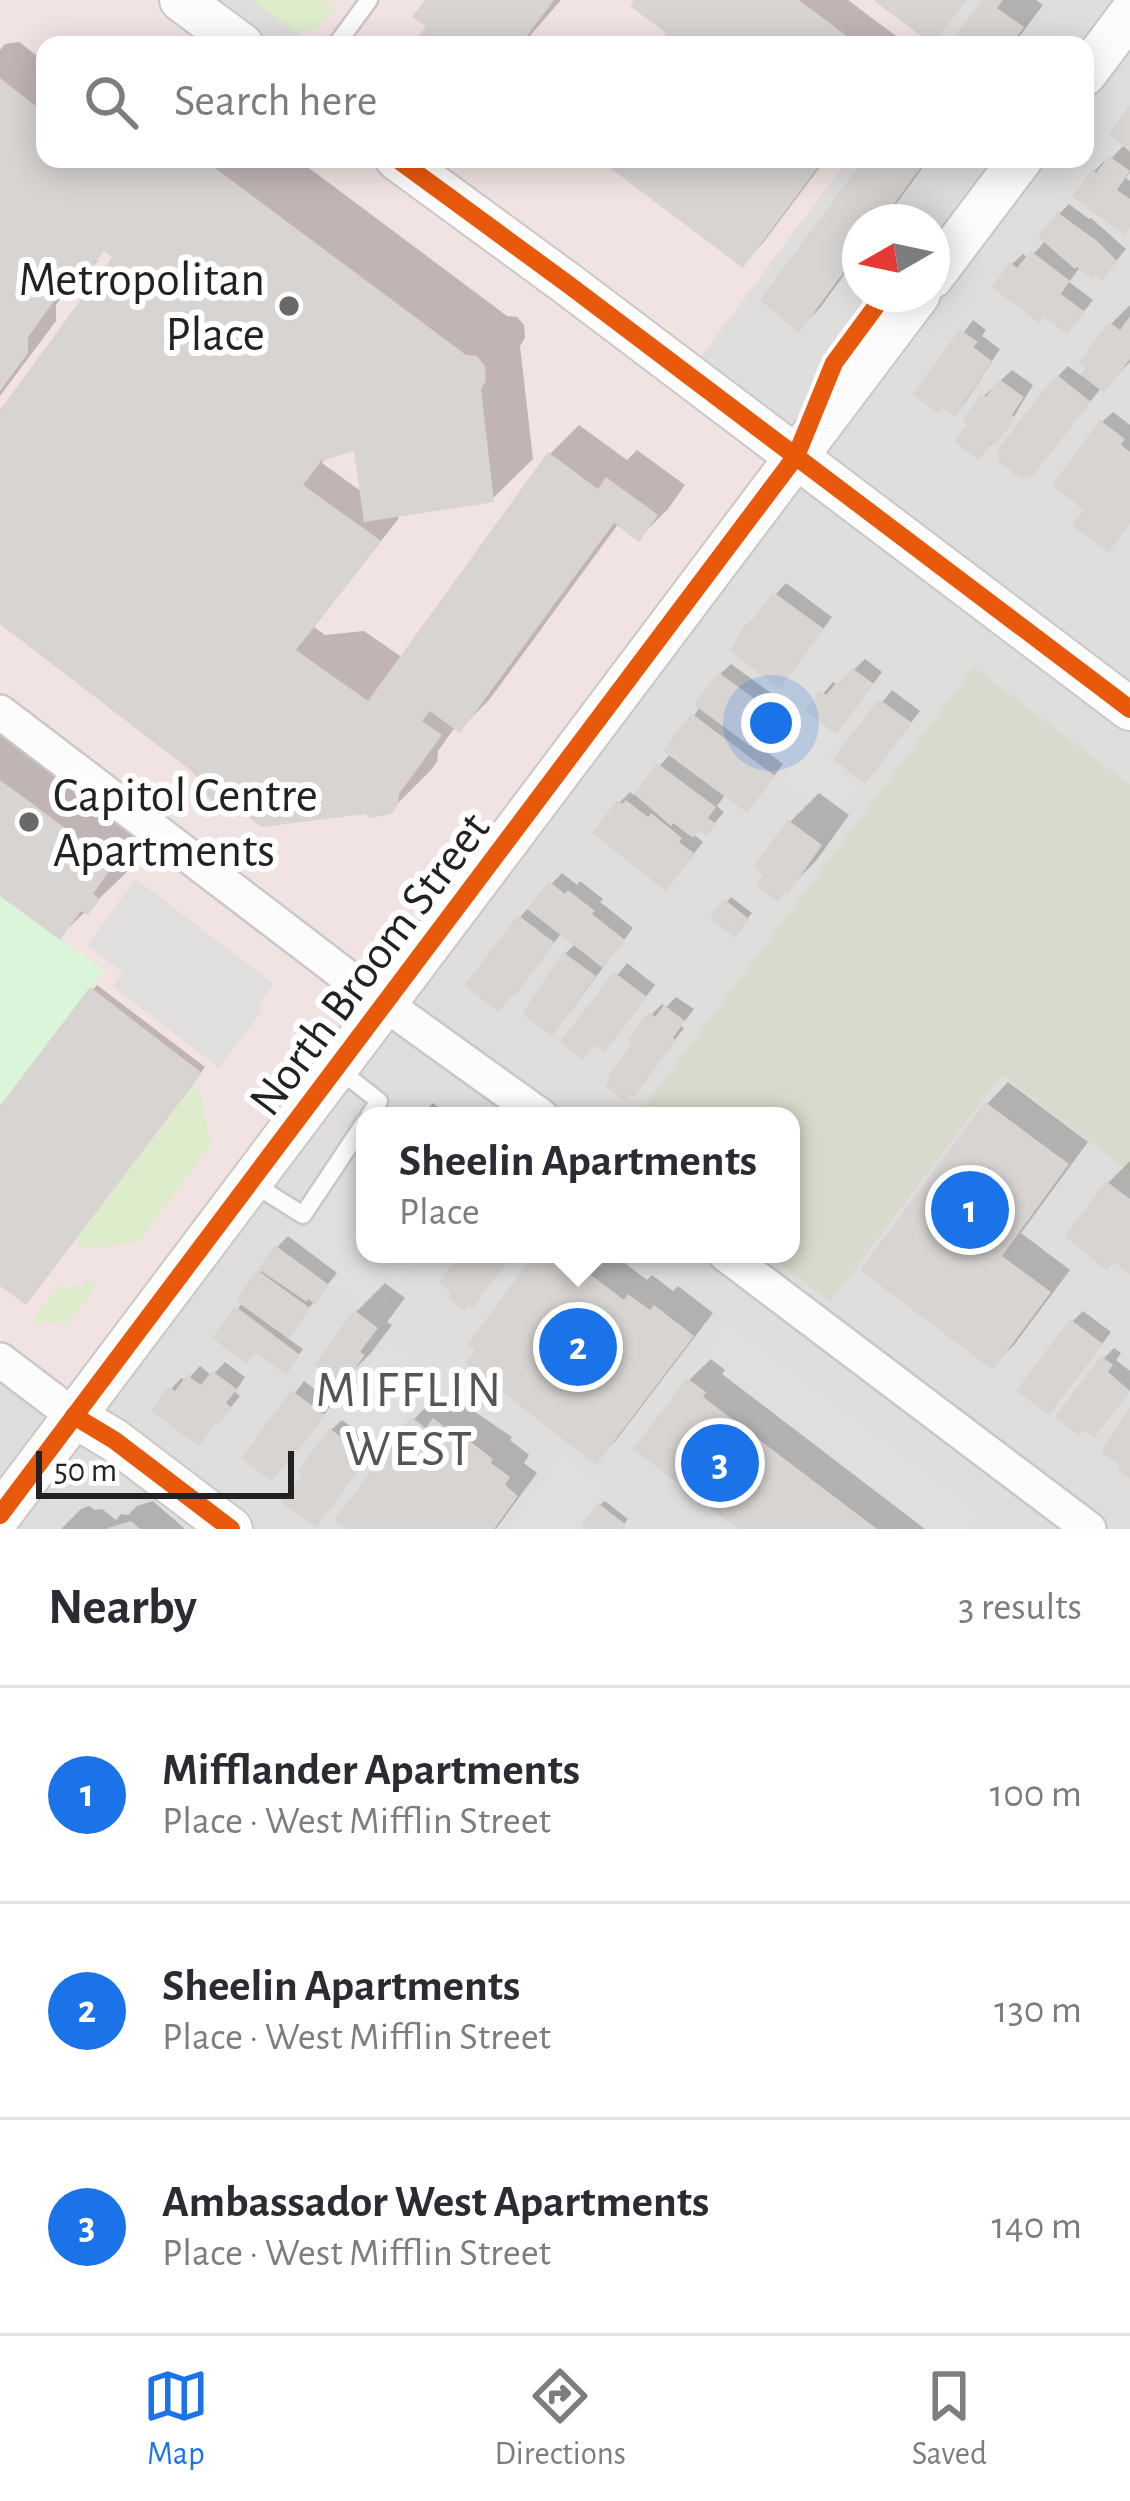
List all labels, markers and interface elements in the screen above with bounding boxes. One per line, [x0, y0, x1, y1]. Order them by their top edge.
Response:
search box [36, 36, 1094, 168]
icon: search [78, 69, 144, 135]
text: Search here [174, 79, 377, 124]
north arrow [842, 204, 950, 312]
place label: Metropolitan Place [18, 257, 265, 360]
marker: Metropolitan Place [276, 293, 302, 319]
your location [741, 693, 801, 753]
place label: Capitol Centre Apartments [53, 773, 318, 876]
street label: North Broom Street [241, 804, 499, 1125]
marker: Capitol Centre Apartments [16, 809, 42, 835]
popup [356, 1107, 800, 1263]
text: Sheelin Apartments [399, 1139, 757, 1184]
pin: 1 [931, 1165, 1009, 1255]
text: Place [399, 1193, 480, 1232]
pin: 2 [539, 1302, 617, 1392]
district label: MIFFLIN WEST [316, 1365, 504, 1475]
pin: 3 [681, 1418, 759, 1508]
scale bar [36, 1445, 294, 1498]
text: 50 m [54, 1455, 117, 1488]
text: Nearby [48, 1582, 197, 1633]
text: 3 results [958, 1588, 1082, 1627]
text: Mifflander Apartments [162, 1748, 580, 1793]
text: 1 [80, 1775, 94, 1814]
text: 100 m [990, 1775, 1082, 1814]
text: Place · West Mifflin Street [162, 1802, 551, 1841]
text: Sheelin Apartments [162, 1964, 520, 2009]
text: 2 [78, 1991, 96, 2030]
text: 130 m [994, 1991, 1082, 2030]
text: Place · West Mifflin Street [162, 2018, 551, 2057]
text: Ambassador West Apartments [162, 2180, 709, 2225]
text: 3 [79, 2207, 95, 2246]
text: 140 m [992, 2207, 1082, 2246]
text: Place · West Mifflin Street [162, 2234, 551, 2273]
tab: Map [143, 2363, 209, 2475]
tab: Directions [494, 2363, 626, 2475]
tab: Saved [912, 2363, 987, 2475]

